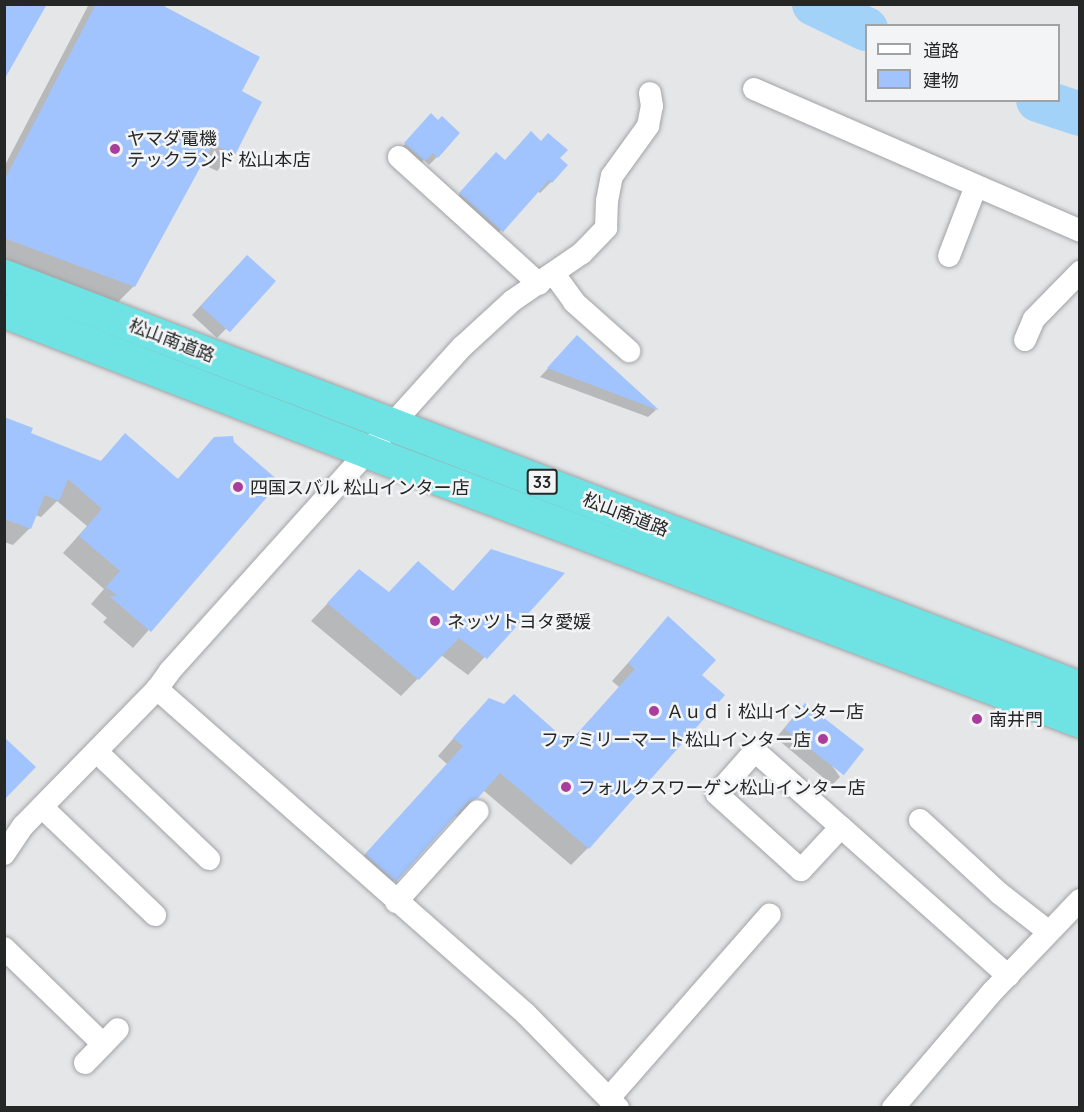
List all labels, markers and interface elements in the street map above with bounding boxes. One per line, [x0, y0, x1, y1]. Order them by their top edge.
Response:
legend [865, 24, 1060, 102]
text: 道路 [923, 38, 959, 62]
text: 建物 [923, 68, 959, 92]
place label: ヤマダ電機 テックランド 松山本店 [127, 128, 311, 170]
marker: ヤマダ電機 テックランド 松山本店 [108, 142, 122, 156]
street label: 松山南道路 [126, 314, 218, 366]
road number: 33 [526, 469, 558, 495]
place label: 四国スバル 松山インター店 [250, 476, 470, 498]
marker: 四国スバル 松山インター店 [231, 480, 245, 494]
street label: 松山南道路 [580, 488, 672, 540]
place label: ネッツトヨタ愛媛 [447, 610, 591, 632]
marker: ネッツトヨタ愛媛 [428, 614, 442, 628]
place label: Ａｕｄｉ松山インター店 [666, 700, 864, 722]
marker: Ａｕｄｉ松山インター店 [647, 704, 661, 718]
place label: 南井門 [989, 708, 1043, 730]
marker: 南井門 [970, 712, 984, 726]
place label: ファミリーマート松山インター店 [541, 728, 811, 750]
marker: ファミリーマート松山インター店 [816, 732, 830, 746]
place label: フォルクスワーゲン松山インター店 [578, 776, 866, 798]
marker: フォルクスワーゲン松山インター店 [559, 780, 573, 794]

